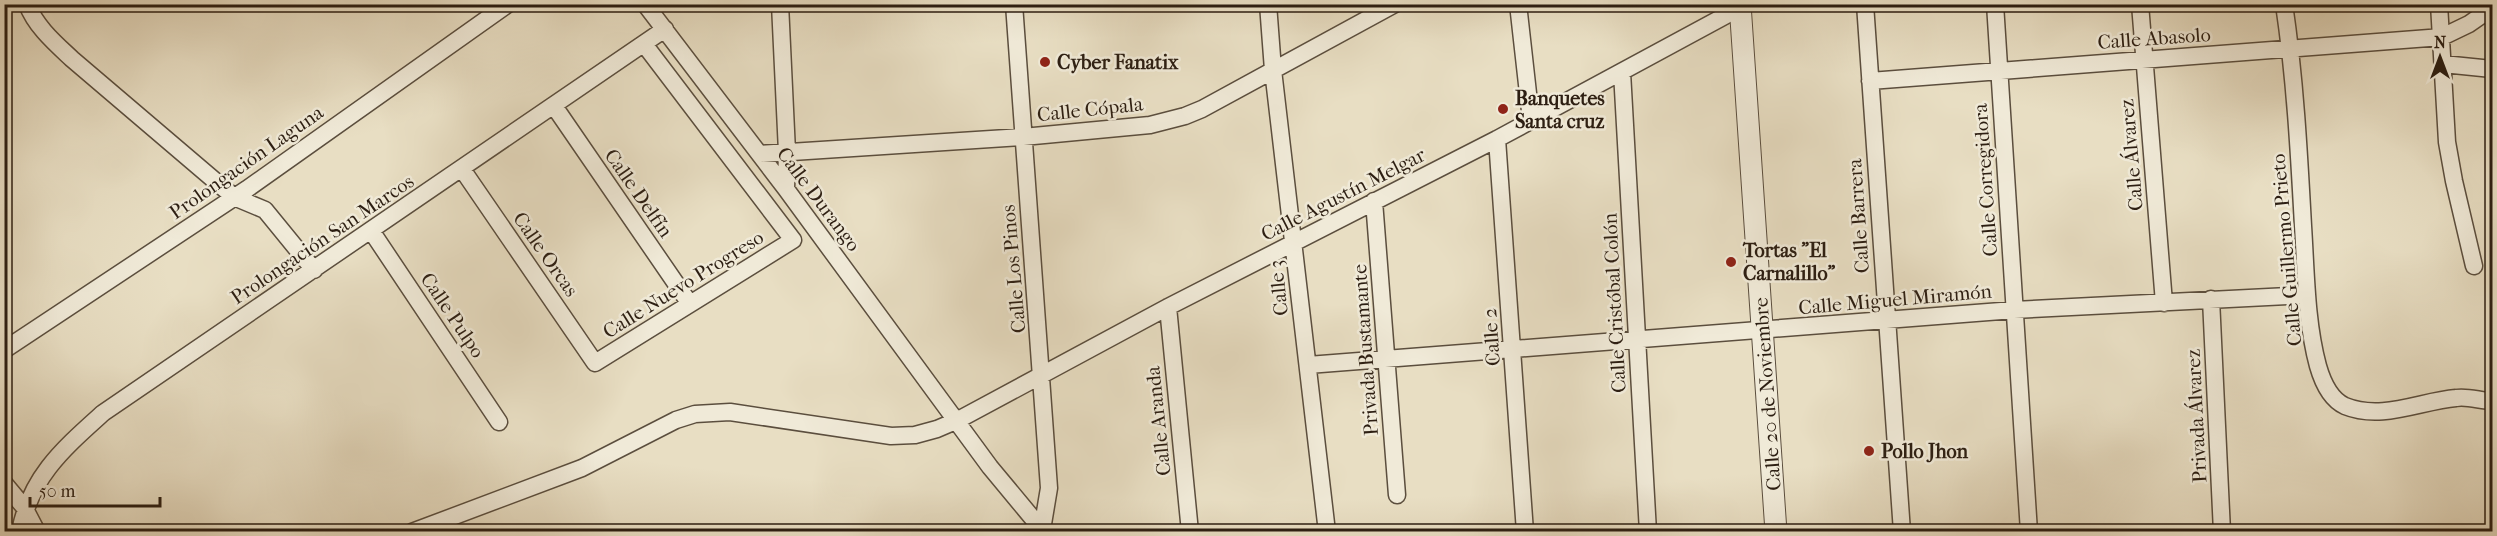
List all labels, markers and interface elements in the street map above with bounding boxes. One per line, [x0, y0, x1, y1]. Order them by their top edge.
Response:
street label: Calle Abasolo [2097, 23, 2211, 54]
north arrow [2410, 27, 2470, 87]
text: N [2434, 33, 2447, 52]
place label: Cyber Fanatix [1057, 51, 1179, 74]
marker: Cyber Fanatix [1038, 55, 1052, 69]
place label: Banquetes Santa cruz [1515, 87, 1605, 133]
street label: Calle Cópala [1036, 92, 1145, 126]
street label: Calle Álvarez [2114, 98, 2148, 212]
street label: Prolongación Laguna [165, 100, 328, 224]
marker: Banquetes Santa cruz [1496, 102, 1510, 116]
street label: Calle Corregidora [1969, 102, 2002, 257]
street label: Calle Durango [772, 143, 865, 256]
street label: Calle Agustín Melgar [1257, 143, 1430, 246]
street label: Calle Delfín [600, 145, 678, 242]
street label: Calle Guillermo Prieto [2267, 153, 2306, 347]
street label: Calle Barrera [1843, 157, 1874, 274]
street label: Prolongación San Marcos [226, 170, 418, 309]
street label: Calle Los Pinos [996, 204, 1031, 334]
street label: Calle Orcas [508, 208, 583, 301]
street label: Calle Cristóbal Colón [1598, 212, 1631, 394]
street label: Calle Nuevo Progreso [599, 226, 768, 343]
place label: Tortas "El Carnalillo" [1742, 239, 1836, 285]
marker: Tortas "El Carnalillo" [1724, 255, 1738, 269]
street label: Calle 3 [1264, 259, 1293, 317]
street label: Privada Bustamante [1348, 263, 1383, 437]
street label: Calle Pulpo [416, 268, 489, 362]
street label: Calle Miguel Miramón [1797, 280, 1993, 319]
street label: Calle 20 de Noviembre [1749, 296, 1786, 491]
street label: Calle 2 [1478, 307, 1505, 367]
street label: Privada Álvarez [2181, 348, 2211, 484]
street label: Calle Aranda [1141, 364, 1176, 477]
place label: Pollo Jhon [1881, 440, 1969, 463]
marker: Pollo Jhon [1862, 444, 1876, 458]
scale bar [30, 470, 160, 508]
text: 50 m [39, 481, 76, 502]

